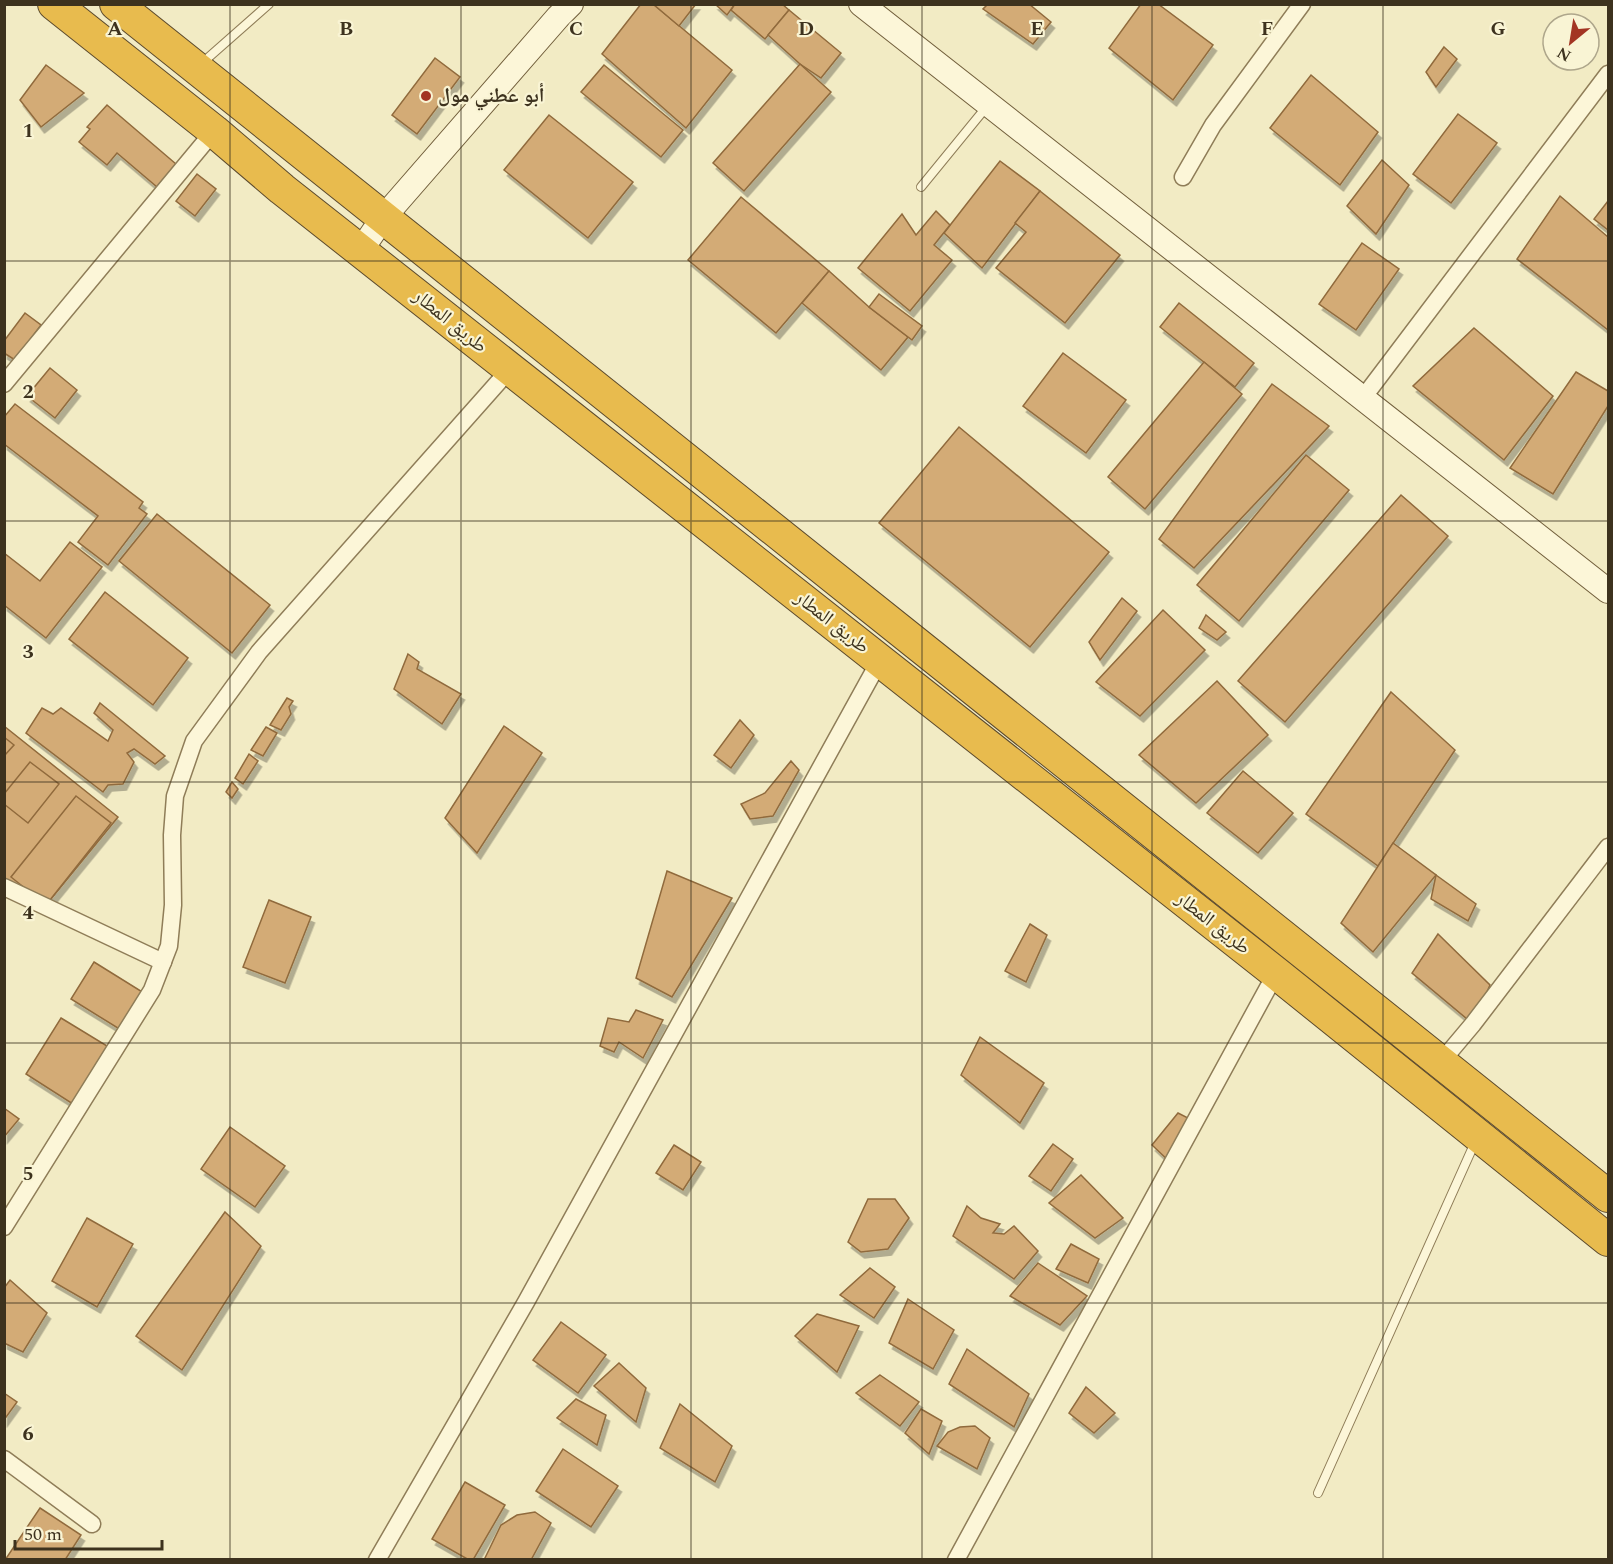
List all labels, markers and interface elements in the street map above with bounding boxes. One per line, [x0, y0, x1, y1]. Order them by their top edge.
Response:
north arrow [1541, 12, 1601, 72]
text: A [107, 14, 123, 44]
text: B [339, 14, 353, 44]
text: C [569, 14, 583, 44]
text: D [798, 14, 814, 44]
text: E [1030, 14, 1044, 44]
text: F [1261, 14, 1273, 44]
text: G [1490, 14, 1506, 44]
text: N [1552, 40, 1576, 68]
place label: أبو عطني مول [438, 81, 545, 111]
marker: أبو عطني مول [419, 89, 433, 103]
text: 1 [22, 116, 34, 146]
street label: طريق المطار [405, 281, 494, 361]
text: 2 [22, 377, 34, 407]
street label: طريق المطار [787, 582, 876, 661]
text: 3 [22, 637, 34, 667]
street label: طريق المطار [1168, 883, 1257, 962]
text: 4 [22, 898, 34, 928]
text: 5 [22, 1159, 34, 1189]
text: 6 [22, 1419, 34, 1449]
scale bar [15, 1513, 162, 1551]
text: 50 m [24, 1521, 62, 1548]

